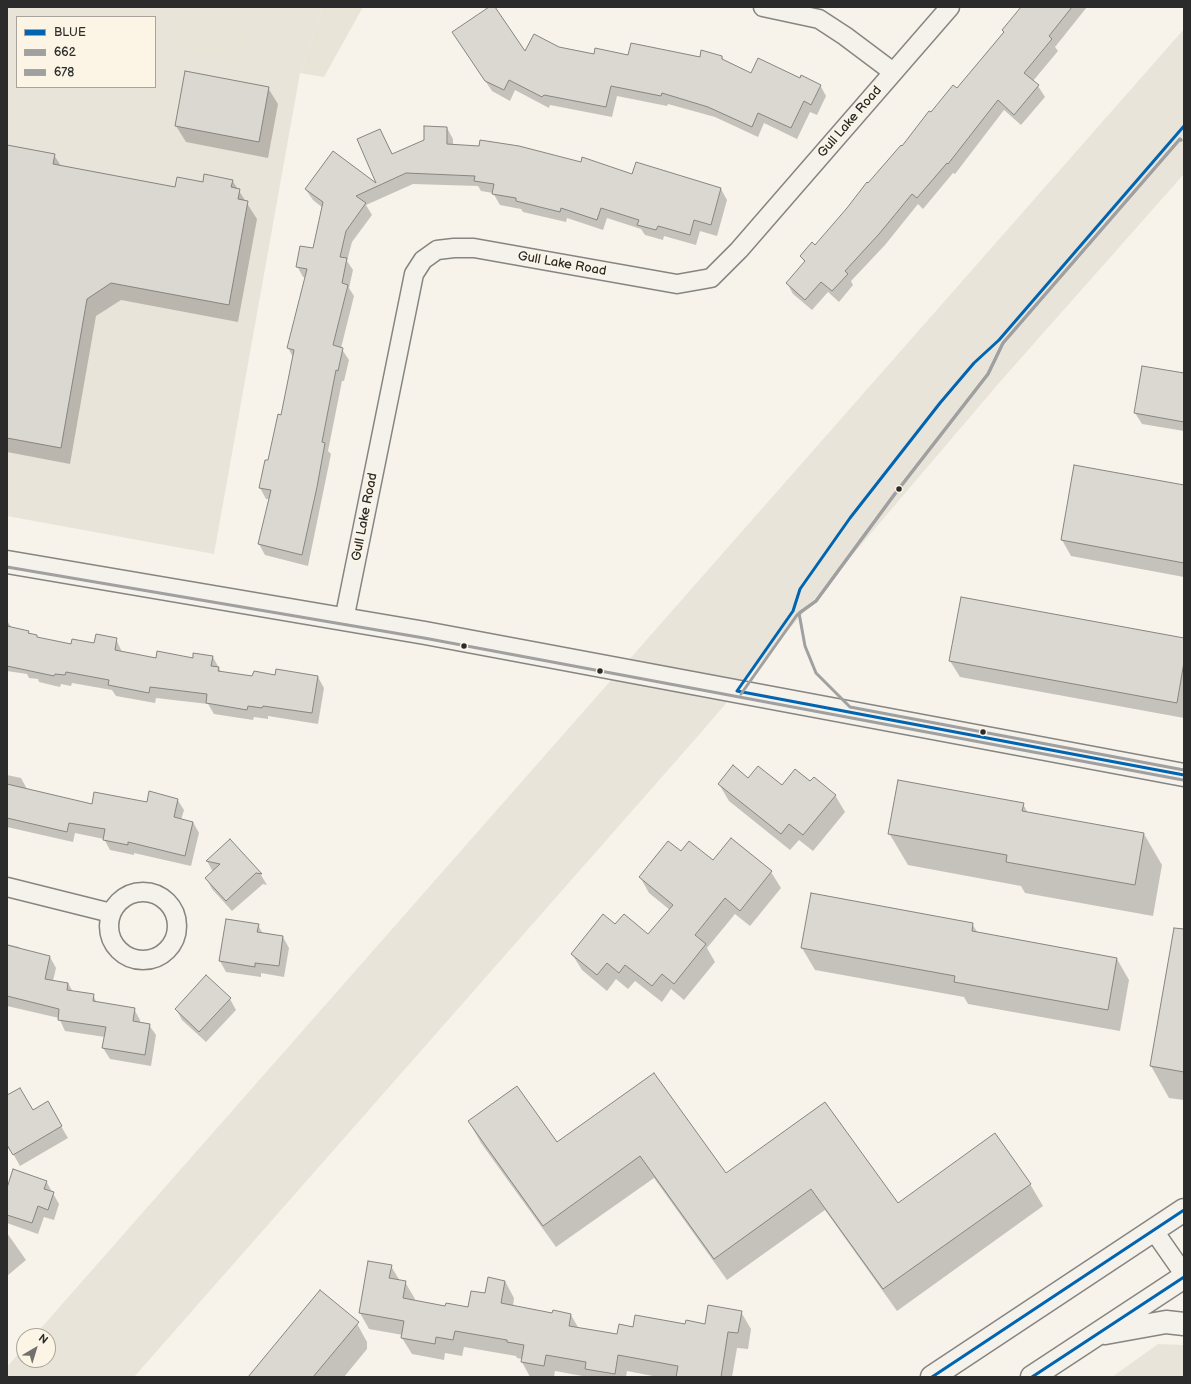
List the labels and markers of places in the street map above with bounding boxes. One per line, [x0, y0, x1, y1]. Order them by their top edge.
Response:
unlabelled marker [894, 484, 904, 494]
unlabelled marker [459, 641, 469, 651]
unlabelled marker [595, 666, 605, 676]
unlabelled marker [978, 727, 988, 737]

